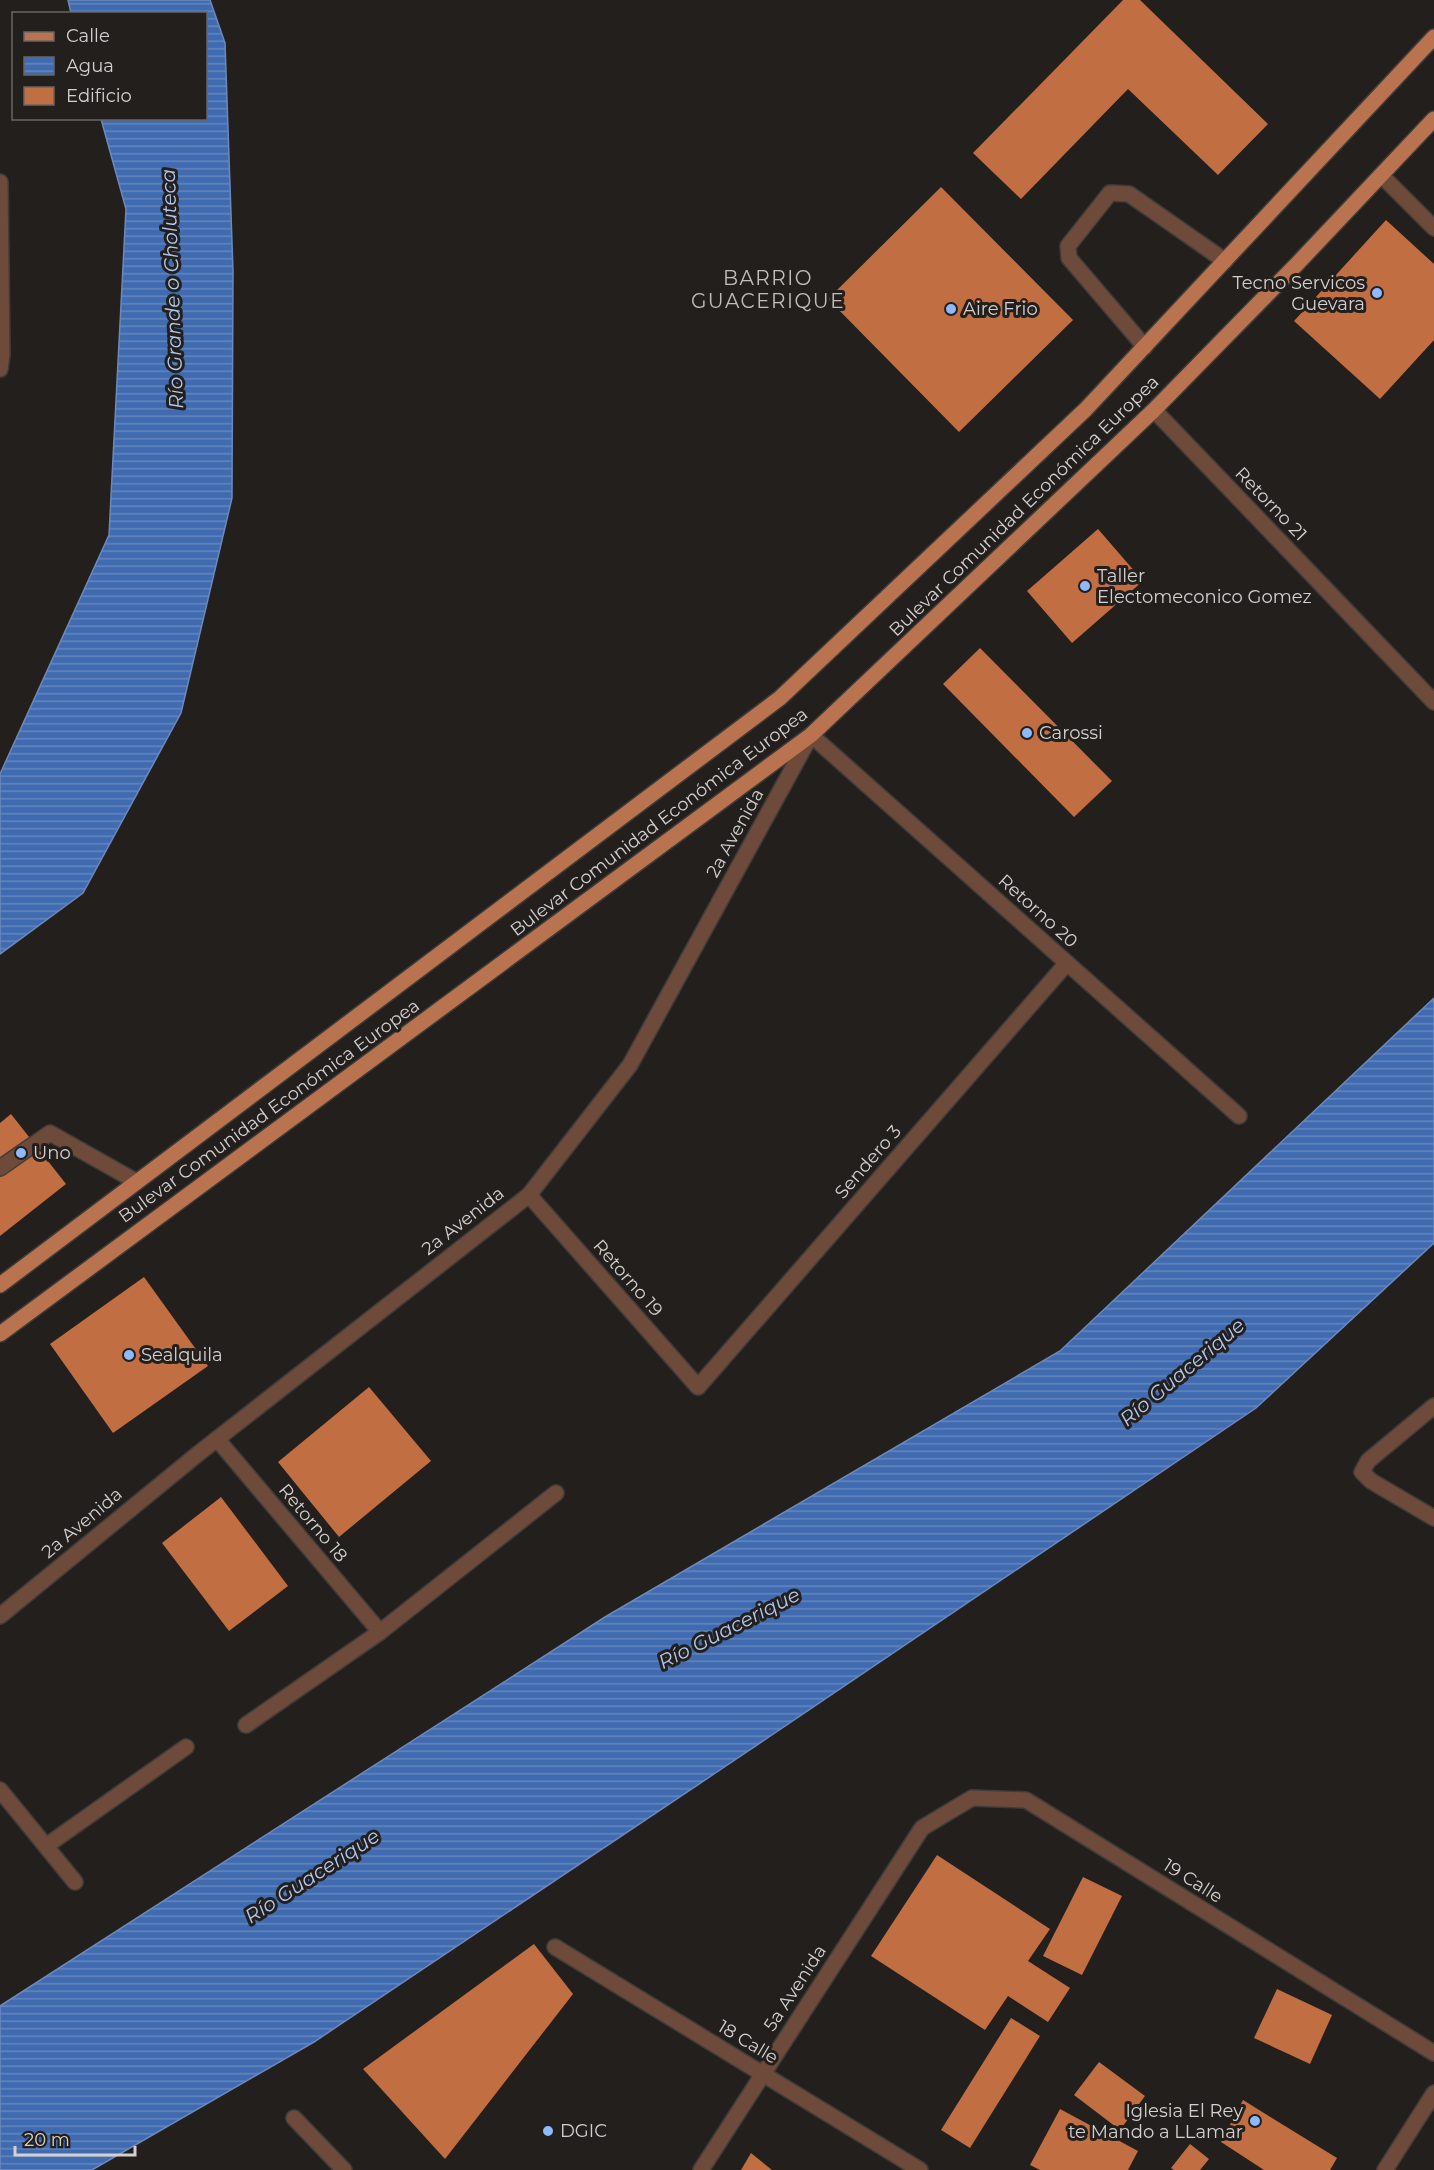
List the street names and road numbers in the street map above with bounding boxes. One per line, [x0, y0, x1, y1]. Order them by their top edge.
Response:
street label: Bulevar Comunidad Económica Europea [885, 371, 1163, 641]
street label: Retorno 21 [1230, 463, 1312, 545]
street label: Bulevar Comunidad Económica Europea [506, 703, 812, 941]
street label: 2a Avenida [702, 785, 768, 881]
street label: Retorno 20 [994, 870, 1082, 952]
street label: Bulevar Comunidad Económica Europea [114, 994, 424, 1228]
street label: Sendero 3 [830, 1121, 906, 1203]
street label: 2a Avenida [418, 1182, 508, 1260]
street label: Retorno 19 [589, 1235, 667, 1321]
street label: Retorno 18 [274, 1479, 352, 1567]
street label: 2a Avenida [37, 1483, 127, 1563]
street label: 19 Calle [1159, 1854, 1227, 1908]
street label: 5a Avenida [759, 1941, 831, 2035]
street label: 18 Calle [714, 2015, 782, 2069]

